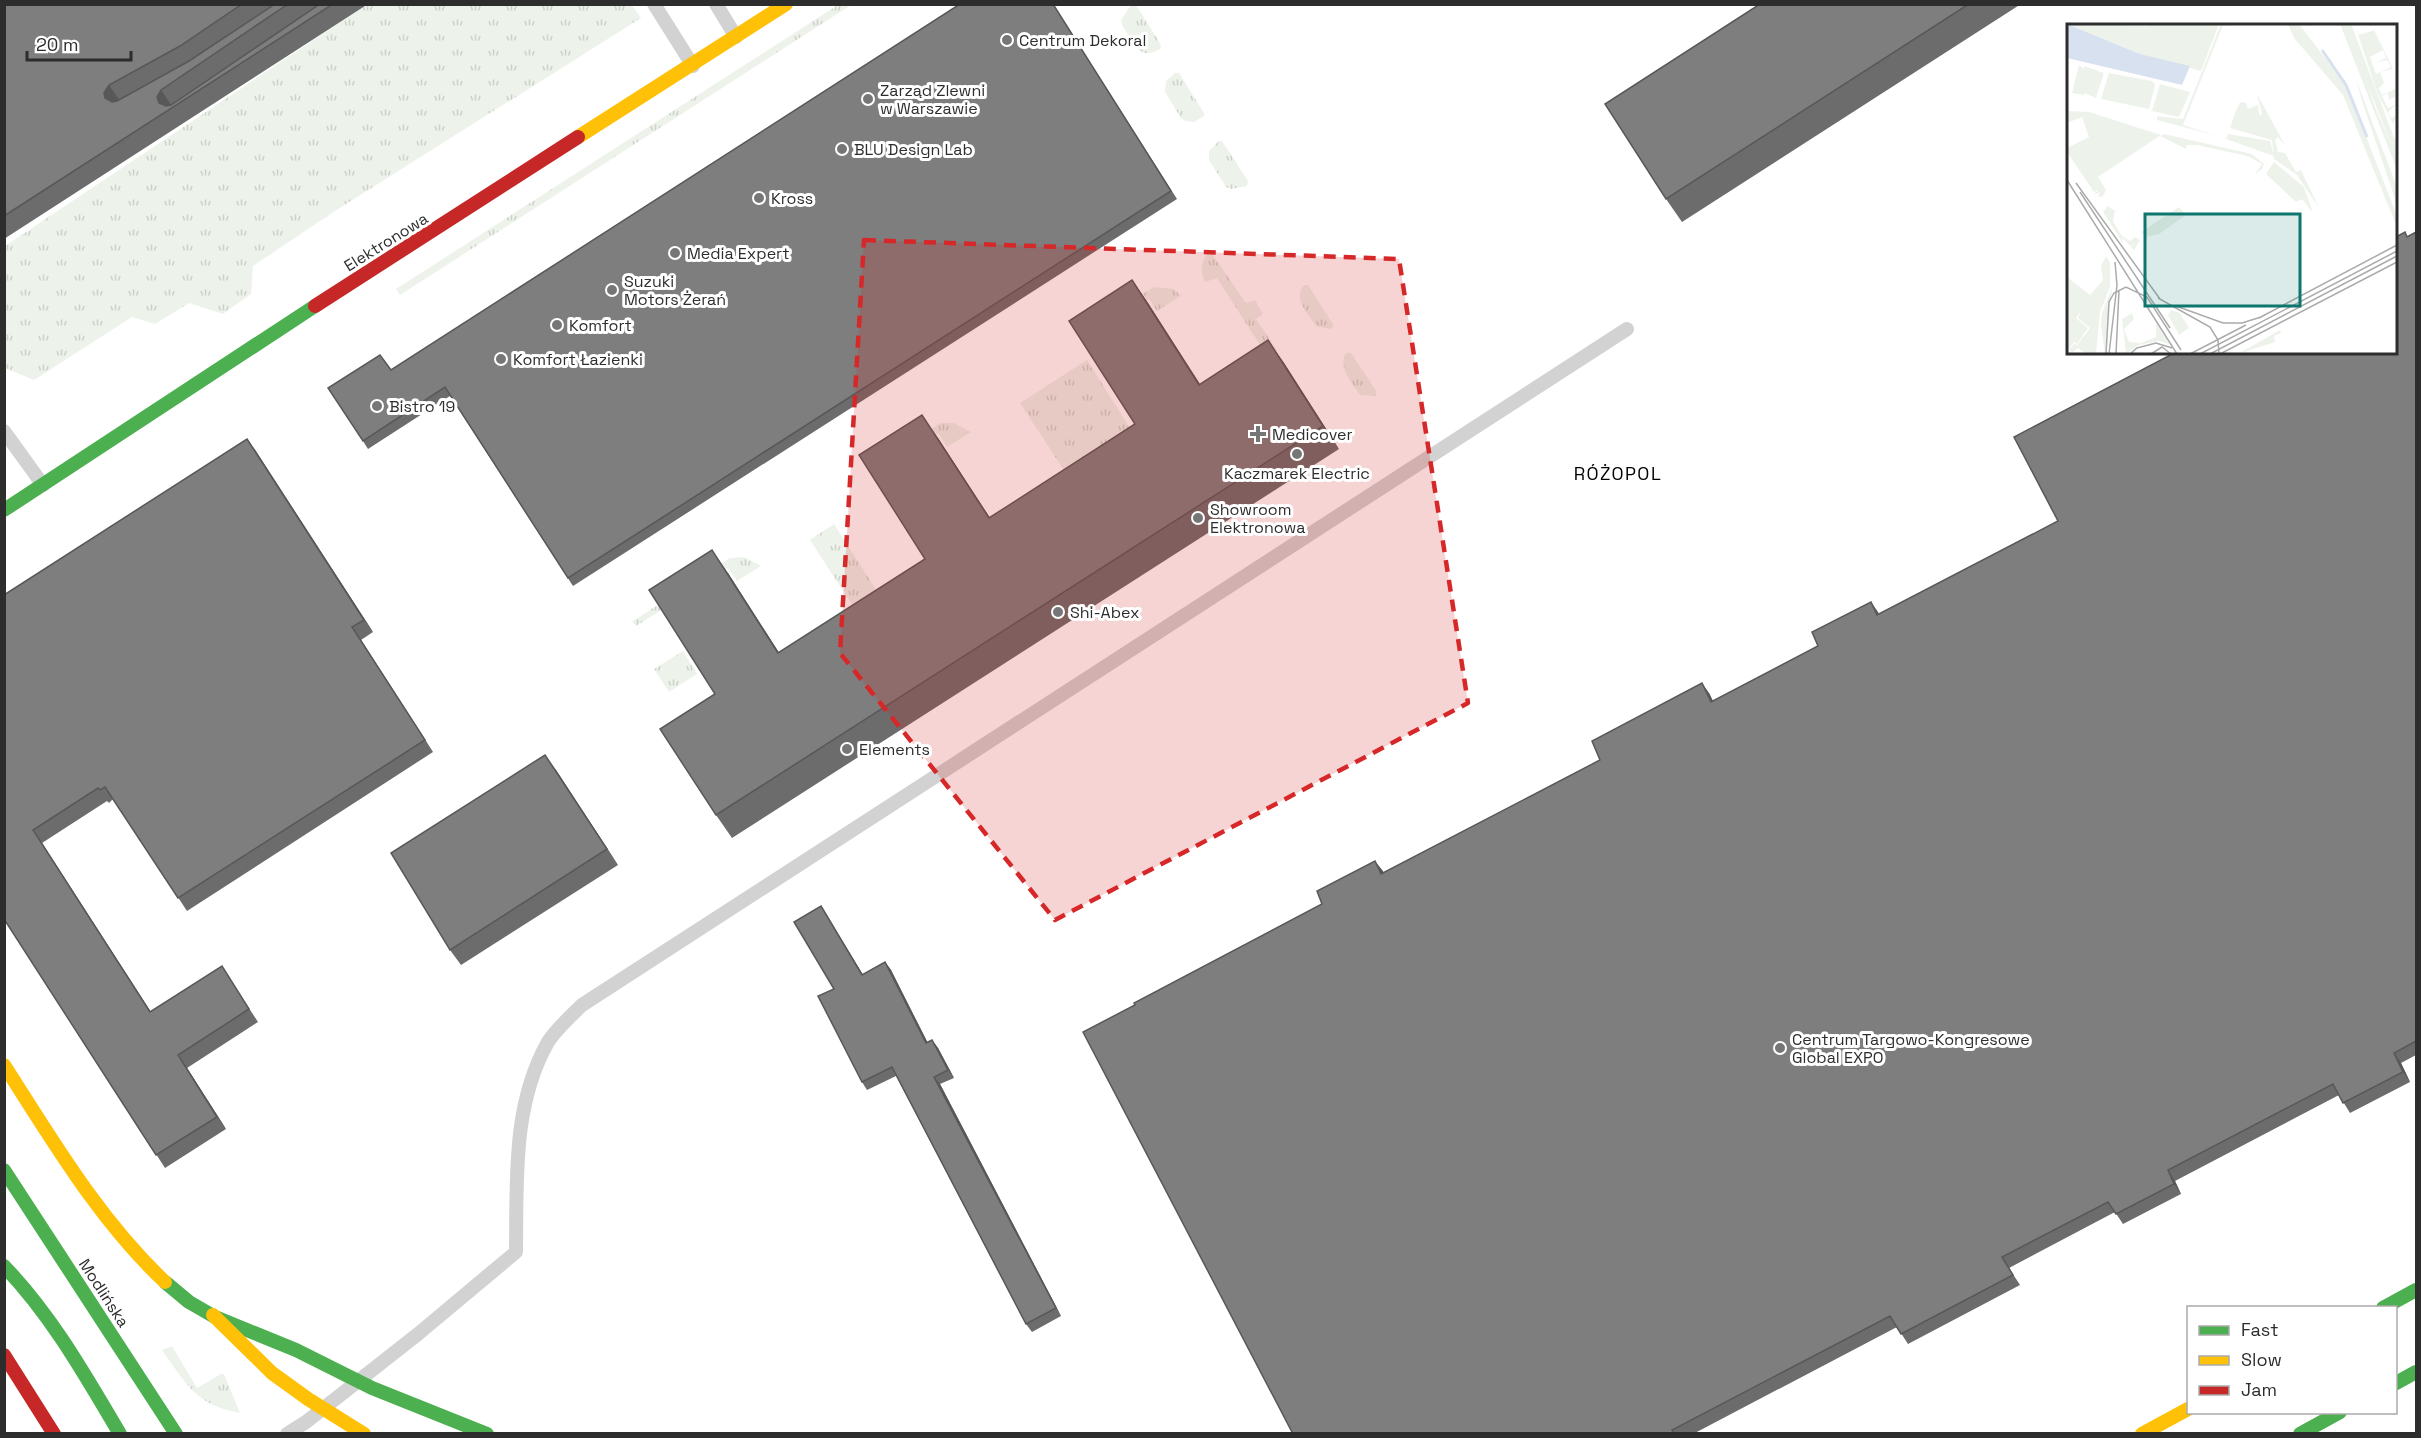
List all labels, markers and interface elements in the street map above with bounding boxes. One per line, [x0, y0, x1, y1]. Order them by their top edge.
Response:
scale bar [27, 24, 130, 62]
inset map [2067, 24, 2397, 354]
place label: Centrum Dekoral [1019, 30, 1146, 51]
text: 20 m [36, 33, 79, 56]
marker: Centrum Dekoral [1000, 33, 1014, 47]
place label: Zarząd Zlewni w Warszawie [880, 80, 985, 119]
marker: Zarząd Zlewni w Warszawie [861, 92, 875, 106]
place label: BLU Design Lab [854, 139, 973, 160]
marker: BLU Design Lab [835, 142, 849, 156]
place label: Kross [771, 188, 813, 209]
marker: Kross [752, 191, 766, 205]
street label: Elektronowa [340, 208, 432, 276]
place label: Media Expert [687, 243, 790, 264]
marker: Media Expert [668, 246, 682, 260]
place label: Suzuki Motors Żerań [624, 271, 726, 310]
marker: Suzuki Motors Żerań [605, 283, 619, 297]
place label: Komfort [569, 315, 632, 336]
marker: Komfort [550, 318, 564, 332]
place label: Komfort Łazienki [513, 349, 643, 370]
marker: Komfort Łazienki [494, 352, 508, 366]
place label: Bistro 19 [389, 396, 455, 417]
marker: Bistro 19 [370, 399, 384, 413]
place label: Medicover [1272, 424, 1352, 445]
marker: Medicover [1249, 425, 1267, 443]
marker: Kaczmarek Electric [1290, 447, 1304, 461]
district label: RÓŻOPOL [1574, 462, 1662, 485]
place label: Kaczmarek Electric [1224, 463, 1370, 484]
place label: Showroom Elektronowa [1210, 499, 1305, 538]
marker: Showroom Elektronowa [1191, 511, 1205, 525]
place label: Shi-Abex [1070, 602, 1139, 623]
marker: Shi-Abex [1051, 605, 1065, 619]
place label: Elements [859, 739, 930, 760]
marker: Elements [840, 742, 854, 756]
place label: Centrum Targowo-Kongresowe Global EXPO [1792, 1029, 2030, 1068]
marker: Centrum Targowo-Kongresowe Global EXPO [1773, 1041, 1787, 1055]
street label: Modlińska [74, 1255, 134, 1331]
legend [2187, 1306, 2397, 1414]
text: Fast [2241, 1318, 2278, 1341]
text: Slow [2241, 1348, 2282, 1371]
text: Jam [2241, 1378, 2277, 1401]

